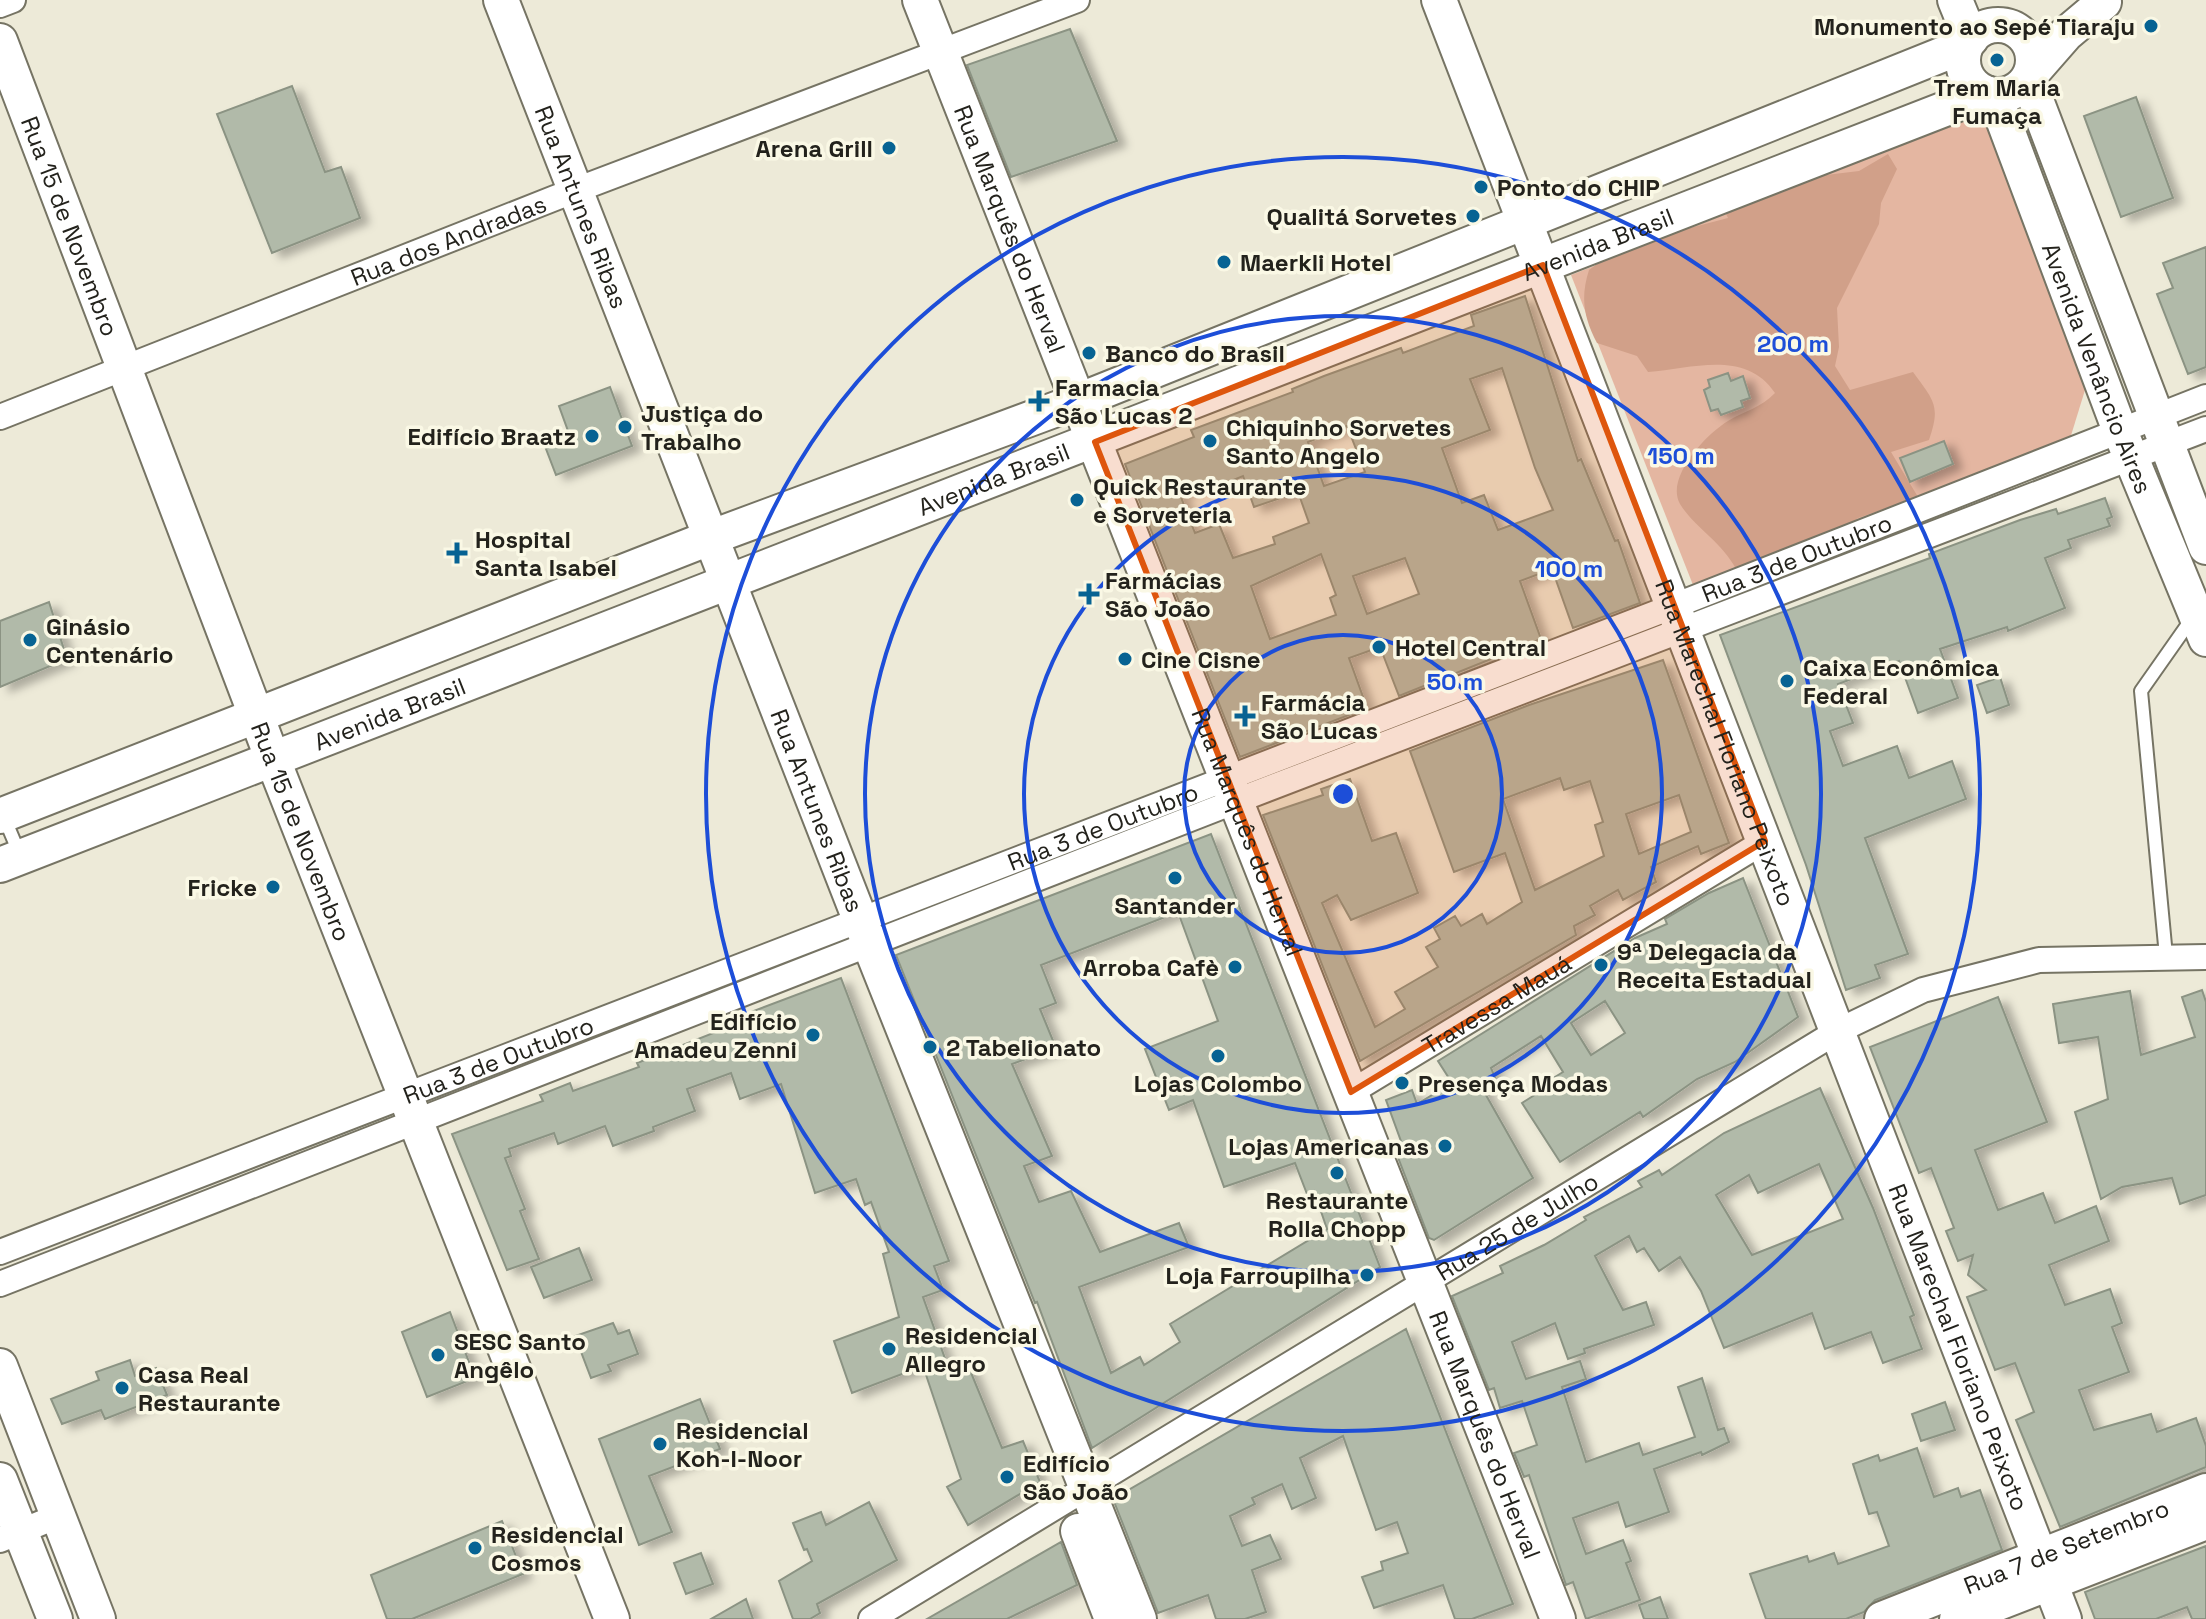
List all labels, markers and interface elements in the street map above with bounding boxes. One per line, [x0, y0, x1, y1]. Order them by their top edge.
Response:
place label: Monumento ao Sepé Tiaraju [1814, 11, 2135, 42]
marker: Monumento ao Sepé Tiaraju [2142, 17, 2160, 35]
marker: Trem Maria Fumaça [1988, 51, 2006, 69]
place label: Trem Maria Fumaça [1934, 72, 2061, 131]
street label: Rua Marquês do Herval [947, 100, 1073, 357]
street label: Rua Antunes Ribas [528, 101, 635, 313]
street label: Rua 15 de Novembro [14, 112, 126, 340]
place label: Arena Grill [756, 133, 873, 164]
marker: Arena Grill [880, 139, 898, 157]
place label: Ponto do CHIP [1497, 172, 1660, 203]
marker: Ponto do CHIP [1472, 178, 1490, 196]
street label: Rua dos Andradas [346, 187, 551, 293]
place label: Qualitá Sorvetes [1266, 201, 1457, 232]
street label: Avenida Brasil [1517, 201, 1678, 287]
marker: Qualitá Sorvetes [1464, 207, 1482, 225]
street label: Avenida Venâncio Aires [2035, 238, 2160, 498]
place label: Maerkli Hotel [1240, 247, 1391, 278]
marker: Maerkli Hotel [1215, 253, 1233, 271]
text: 200 m [1757, 328, 1829, 359]
place label: Banco do Brasil [1105, 338, 1285, 369]
marker: Banco do Brasil [1080, 344, 1098, 362]
place label: Farmacia São Lucas 2 [1055, 372, 1193, 431]
marker: Farmacia São Lucas 2 [1030, 392, 1048, 410]
place label: Justiça do Trabalho [641, 398, 763, 457]
place label: Chiquinho Sorvetes Santo Angelo [1226, 412, 1451, 471]
marker: Justiça do Trabalho [616, 418, 634, 436]
place label: Edifício Braatz [408, 421, 576, 452]
marker: Edifício Braatz [583, 427, 601, 445]
marker: Chiquinho Sorvetes Santo Angelo [1201, 432, 1219, 450]
street label: Avenida Brasil [913, 435, 1074, 522]
text: 150 m [1647, 440, 1715, 471]
place label: Quick Restaurante e Sorveteria [1093, 471, 1307, 530]
marker: Quick Restaurante e Sorveteria [1068, 491, 1086, 509]
street label: Rua 3 de Outubro [1697, 507, 1896, 609]
place label: Hospital Santa Isabel [475, 524, 617, 583]
marker: Hospital Santa Isabel [446, 542, 468, 564]
text: 100 m [1535, 553, 1603, 584]
place label: Farmácias São João [1105, 565, 1222, 624]
street label: Rua Marechal Floriano Peixoto [1649, 575, 1803, 910]
marker: Farmácias São João [1080, 585, 1098, 603]
place label: Ginásio Centenário [46, 611, 173, 670]
marker: Ginásio Centenário [21, 631, 39, 649]
place label: Hotel Central [1395, 632, 1546, 663]
marker: Hotel Central [1370, 638, 1388, 656]
place label: Cine Cisne [1141, 644, 1261, 675]
marker: Cine Cisne [1116, 650, 1134, 668]
place label: Caixa Econômica Federal [1803, 652, 1999, 711]
text: 50 m [1427, 666, 1483, 697]
street label: Avenida Brasil [309, 670, 470, 757]
marker: Caixa Econômica Federal [1778, 672, 1796, 690]
place label: Farmácia São Lucas [1261, 687, 1378, 746]
street label: Rua Marquês do Herval [1185, 703, 1311, 960]
street label: Rua Antunes Ribas [764, 704, 871, 916]
marker: Farmácia São Lucas [1236, 707, 1254, 725]
street label: Rua 15 de Novembro [244, 718, 358, 946]
street label: Rua 3 de Outubro [1003, 776, 1202, 877]
centre of rings [1329, 780, 1357, 808]
marker: Santander [1166, 869, 1184, 887]
place label: Fricke [188, 872, 257, 903]
marker: Fricke [264, 878, 282, 896]
place label: Santander [1114, 890, 1236, 921]
place label: 9ª Delegacia da Receita Estadual [1617, 936, 1812, 995]
street label: Travessa Mauá [1416, 947, 1577, 1061]
place label: Arroba Cafè [1083, 952, 1219, 983]
marker: 9ª Delegacia da Receita Estadual [1592, 956, 1610, 974]
marker: Arroba Cafè [1226, 958, 1244, 976]
place label: Edifício Amadeu Zenni [634, 1006, 797, 1065]
street label: Rua 3 de Outubro [398, 1009, 598, 1111]
marker: Edifício Amadeu Zenni [804, 1026, 822, 1044]
place label: 2 Tabelionato [946, 1032, 1101, 1063]
marker: 2 Tabelionato [921, 1038, 939, 1056]
marker: Lojas Colombo [1209, 1047, 1227, 1065]
place label: Lojas Colombo [1134, 1068, 1302, 1099]
place label: Presença Modas [1418, 1068, 1608, 1099]
marker: Presença Modas [1393, 1074, 1411, 1092]
place label: Lojas Americanas [1228, 1131, 1429, 1162]
marker: Lojas Americanas [1436, 1137, 1454, 1155]
marker: Restaurante Rolla Chopp [1328, 1164, 1346, 1182]
street label: Rua 25 de Julho [1430, 1165, 1604, 1287]
street label: Rua Marechal Floriano Peixoto [1882, 1179, 2036, 1515]
place label: Restaurante Rolla Chopp [1266, 1185, 1408, 1244]
place label: Loja Farroupilha [1166, 1260, 1351, 1291]
marker: Loja Farroupilha [1358, 1266, 1376, 1284]
street label: Rua Marquês do Herval [1423, 1306, 1548, 1563]
place label: Residencial Allegro [905, 1320, 1038, 1379]
place label: SESC Santo Angêlo [454, 1326, 586, 1385]
marker: Residencial Allegro [880, 1340, 898, 1358]
marker: SESC Santo Angêlo [429, 1346, 447, 1364]
place label: Casa Real Restaurante [138, 1359, 281, 1418]
marker: Casa Real Restaurante [113, 1379, 131, 1397]
place label: Residencial Koh-I-Noor [676, 1415, 809, 1474]
marker: Residencial Koh-I-Noor [651, 1435, 669, 1453]
place label: Edifício São João [1023, 1448, 1129, 1507]
marker: Edifício São João [998, 1468, 1016, 1486]
street label: Rua 7 de Setembro [1959, 1492, 2173, 1601]
place label: Residencial Cosmos [491, 1519, 624, 1578]
marker: Residencial Cosmos [466, 1539, 484, 1557]

